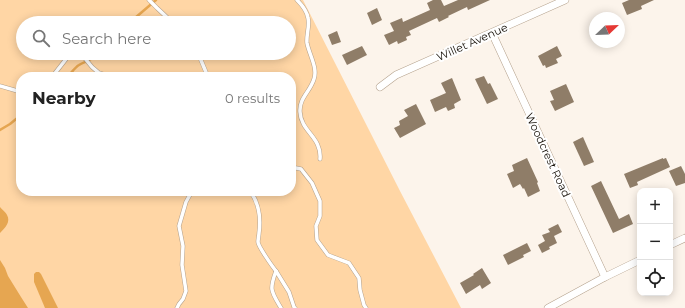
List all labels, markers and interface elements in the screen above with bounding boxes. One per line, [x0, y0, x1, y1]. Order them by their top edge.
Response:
north arrow [589, 12, 625, 48]
search box [16, 16, 296, 60]
street label: Willet Avenue [434, 20, 510, 64]
icon: search [30, 27, 52, 49]
text: Search here [62, 29, 151, 48]
text: Nearby [32, 88, 96, 108]
text: 0 results [225, 90, 280, 106]
street label: Woodcrest Road [522, 111, 574, 199]
map controls [637, 188, 673, 296]
button: + [637, 188, 673, 224]
button: − [637, 224, 673, 260]
button: locate [637, 260, 673, 296]

